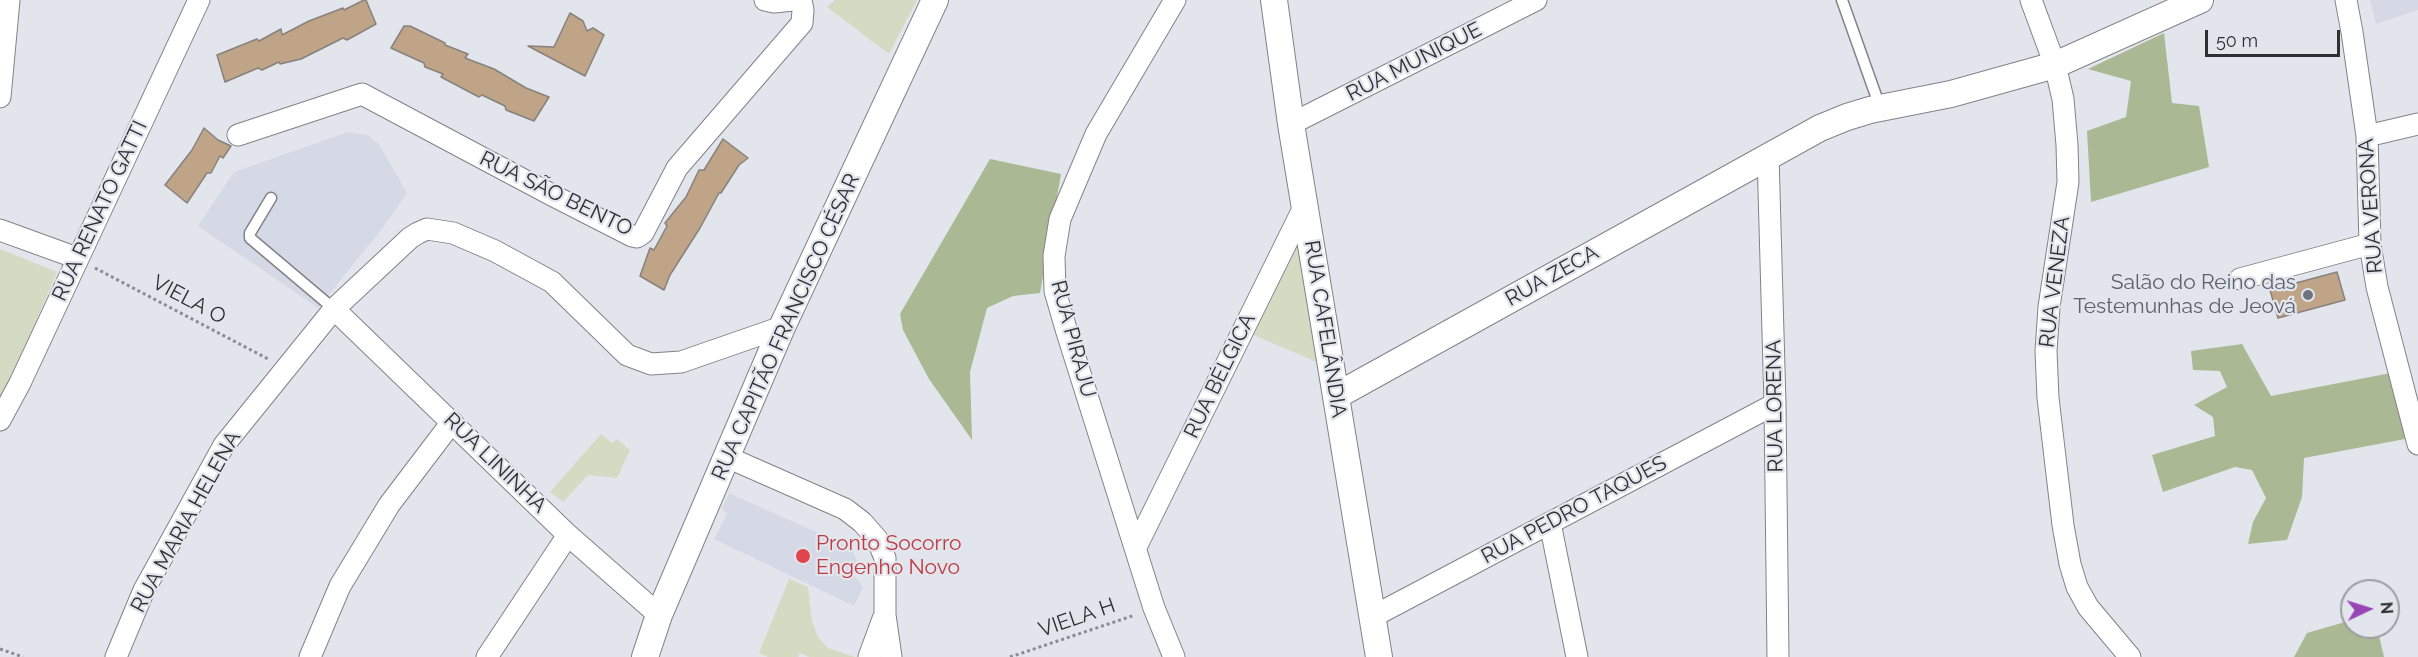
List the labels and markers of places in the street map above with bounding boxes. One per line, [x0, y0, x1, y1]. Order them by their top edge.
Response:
place label: Salão do Reino das Testemunhas de Jeová [2073, 270, 2296, 320]
marker: Salão do Reino das Testemunhas de Jeová [2301, 288, 2315, 302]
place label: Pronto Socorro Engenho Novo [816, 531, 961, 581]
marker: Pronto Socorro Engenho Novo [794, 547, 812, 565]

